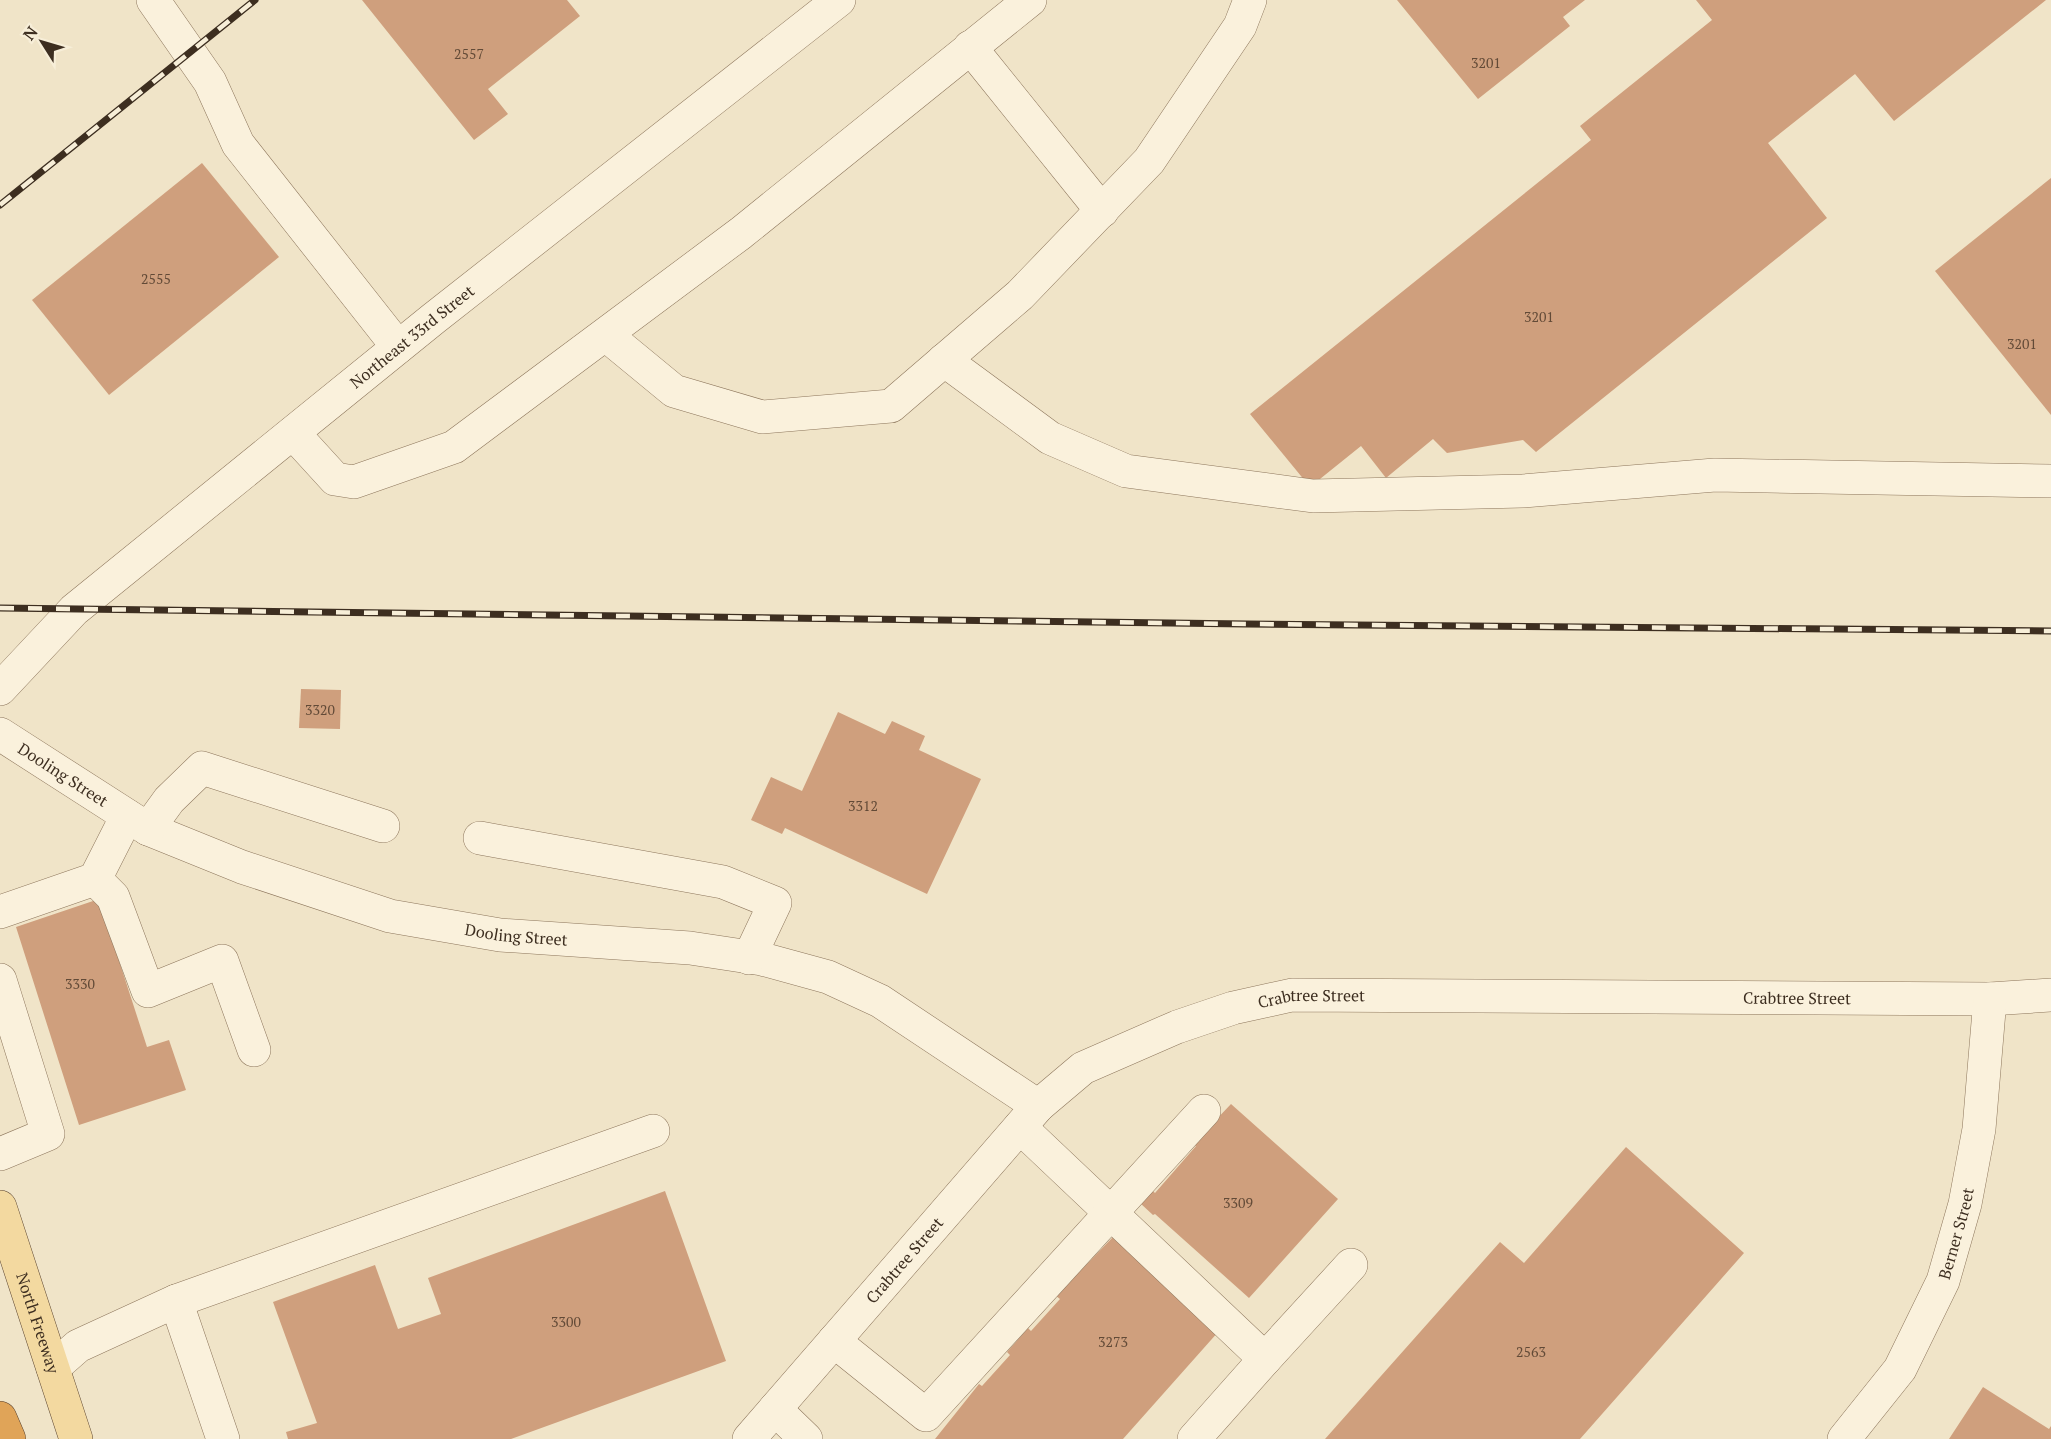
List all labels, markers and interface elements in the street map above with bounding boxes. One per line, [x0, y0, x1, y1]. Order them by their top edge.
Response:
north arrow [12, 12, 72, 72]
text: N [18, 22, 42, 44]
house number: 2557 [454, 44, 484, 63]
house number: 3201 [1471, 53, 1501, 72]
house number: 2555 [141, 269, 171, 288]
street label: Northeast 33rd Street [345, 280, 479, 393]
house number: 3201 [1524, 307, 1554, 326]
house number: 3201 [2007, 334, 2037, 353]
house number: 3320 [305, 700, 335, 719]
street label: Dooling Street [14, 737, 113, 812]
house number: 3312 [848, 796, 878, 815]
street label: Dooling Street [463, 918, 569, 951]
house number: 3330 [65, 974, 95, 993]
street label: Crabtree Street [1256, 984, 1365, 1013]
street label: Crabtree Street [1743, 987, 1851, 1009]
street label: Berner Street [1933, 1186, 1979, 1282]
house number: 3309 [1223, 1193, 1253, 1212]
street label: Crabtree Street [861, 1212, 948, 1308]
street label: North Freeway [11, 1270, 65, 1377]
house number: 3300 [551, 1312, 581, 1331]
house number: 3273 [1098, 1332, 1128, 1351]
house number: 2563 [1516, 1342, 1546, 1361]

